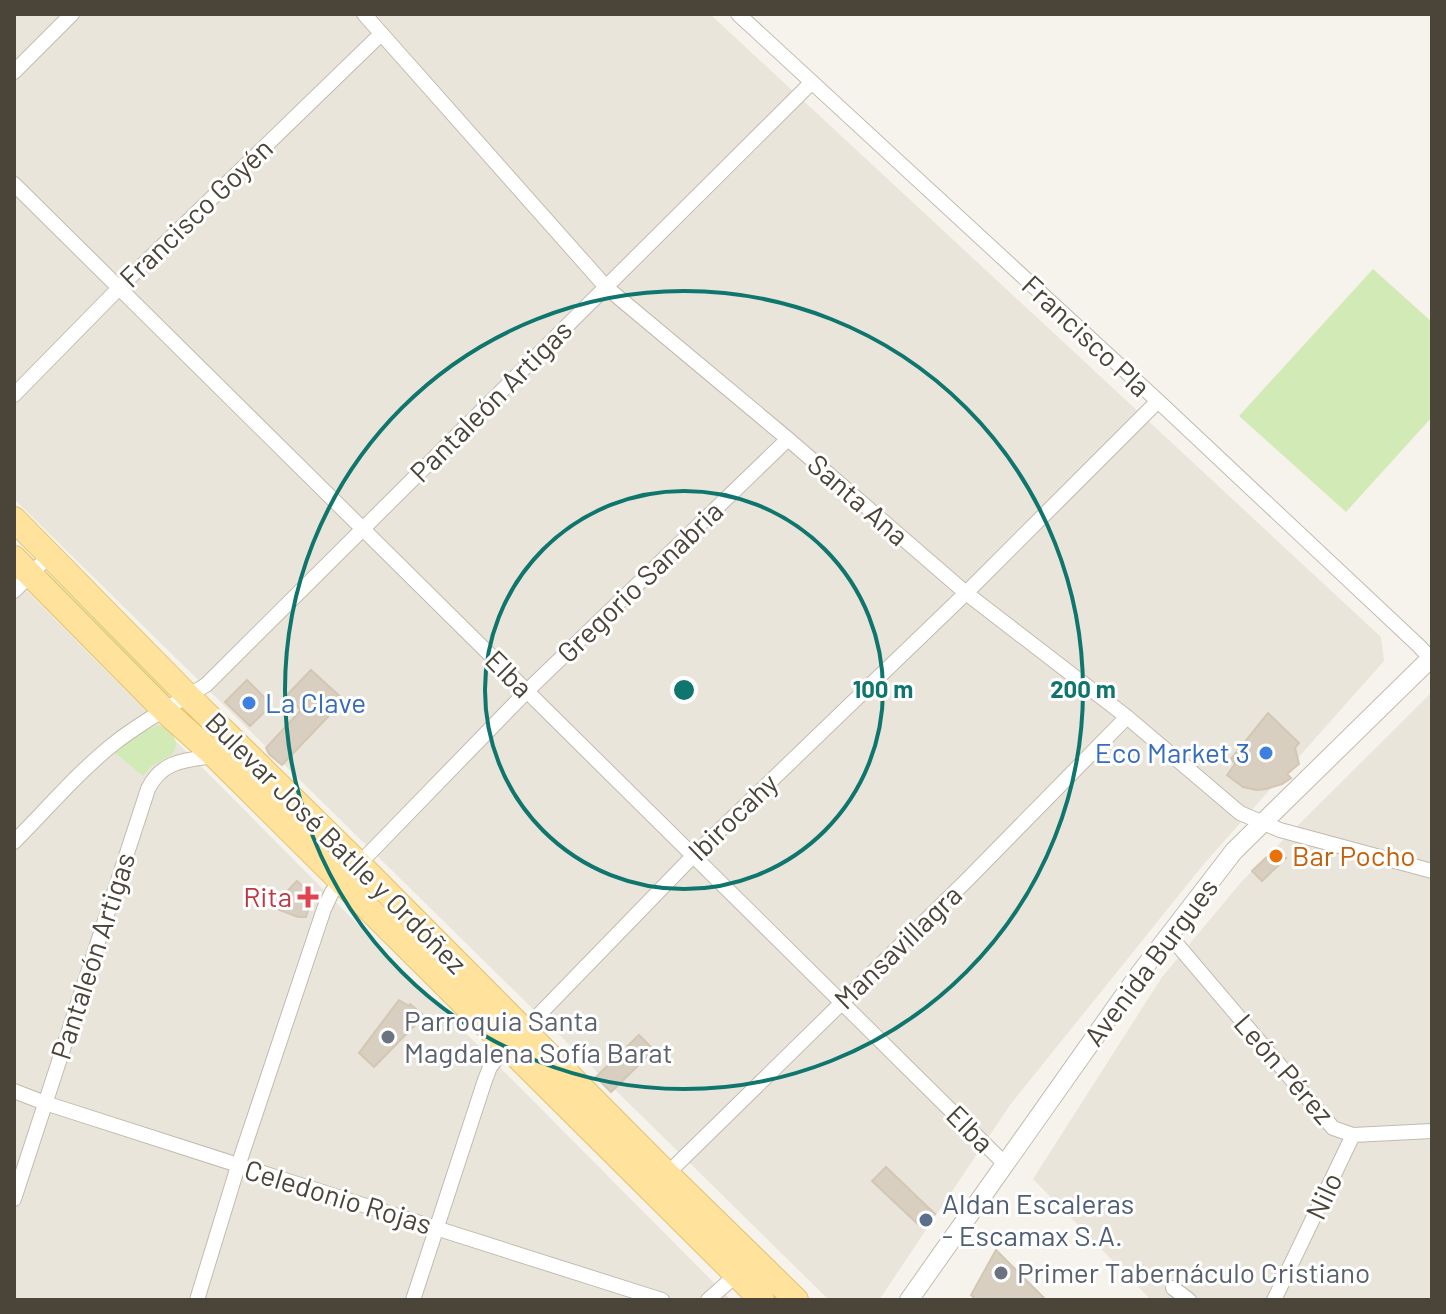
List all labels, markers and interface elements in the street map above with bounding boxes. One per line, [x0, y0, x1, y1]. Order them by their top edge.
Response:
street label: Francisco Goyén [112, 131, 279, 294]
street label: Francisco Pla [1016, 267, 1158, 403]
street label: Pantaleón Artigas [402, 312, 578, 488]
street label: Santa Ana [801, 446, 916, 552]
street label: Gregorio Sanabria [549, 494, 729, 669]
street label: Elba [479, 643, 540, 704]
text: 100 m [853, 674, 913, 703]
text: 200 m [1050, 674, 1116, 703]
centre of rings [670, 676, 698, 704]
place label: La Clave [265, 685, 366, 719]
marker: La Clave [240, 694, 258, 712]
street label: Bulevar José Batlle y Ordóñez [199, 705, 474, 980]
place label: Eco Market 3 [1095, 735, 1250, 769]
marker: Eco Market 3 [1257, 744, 1275, 762]
street label: Ibirocahy [680, 765, 784, 867]
place label: Bar Pocho [1292, 838, 1416, 872]
marker: Bar Pocho [1267, 847, 1285, 865]
street label: Pantaleón Artigas [43, 848, 141, 1063]
street label: Avenida Burgues [1076, 871, 1224, 1052]
street label: Mansavillagra [826, 877, 968, 1016]
place label: Rita [243, 879, 292, 913]
marker: Rita [299, 888, 317, 906]
place label: Parroquia Santa Magdalena Sofía Barat [404, 1003, 673, 1069]
street label: León Pérez [1228, 1006, 1342, 1130]
marker: Parroquia Santa Magdalena Sofía Barat [379, 1028, 397, 1046]
street label: Elba [940, 1098, 1001, 1159]
street label: Celedonio Rojas [241, 1151, 436, 1241]
street label: Nilo [1298, 1167, 1349, 1224]
place label: Aldan Escaleras - Escamax S.A. [942, 1186, 1134, 1252]
marker: Aldan Escaleras - Escamax S.A. [917, 1211, 935, 1229]
place label: Primer Tabernáculo Cristiano [1017, 1255, 1370, 1289]
marker: Primer Tabernáculo Cristiano [992, 1264, 1010, 1282]

